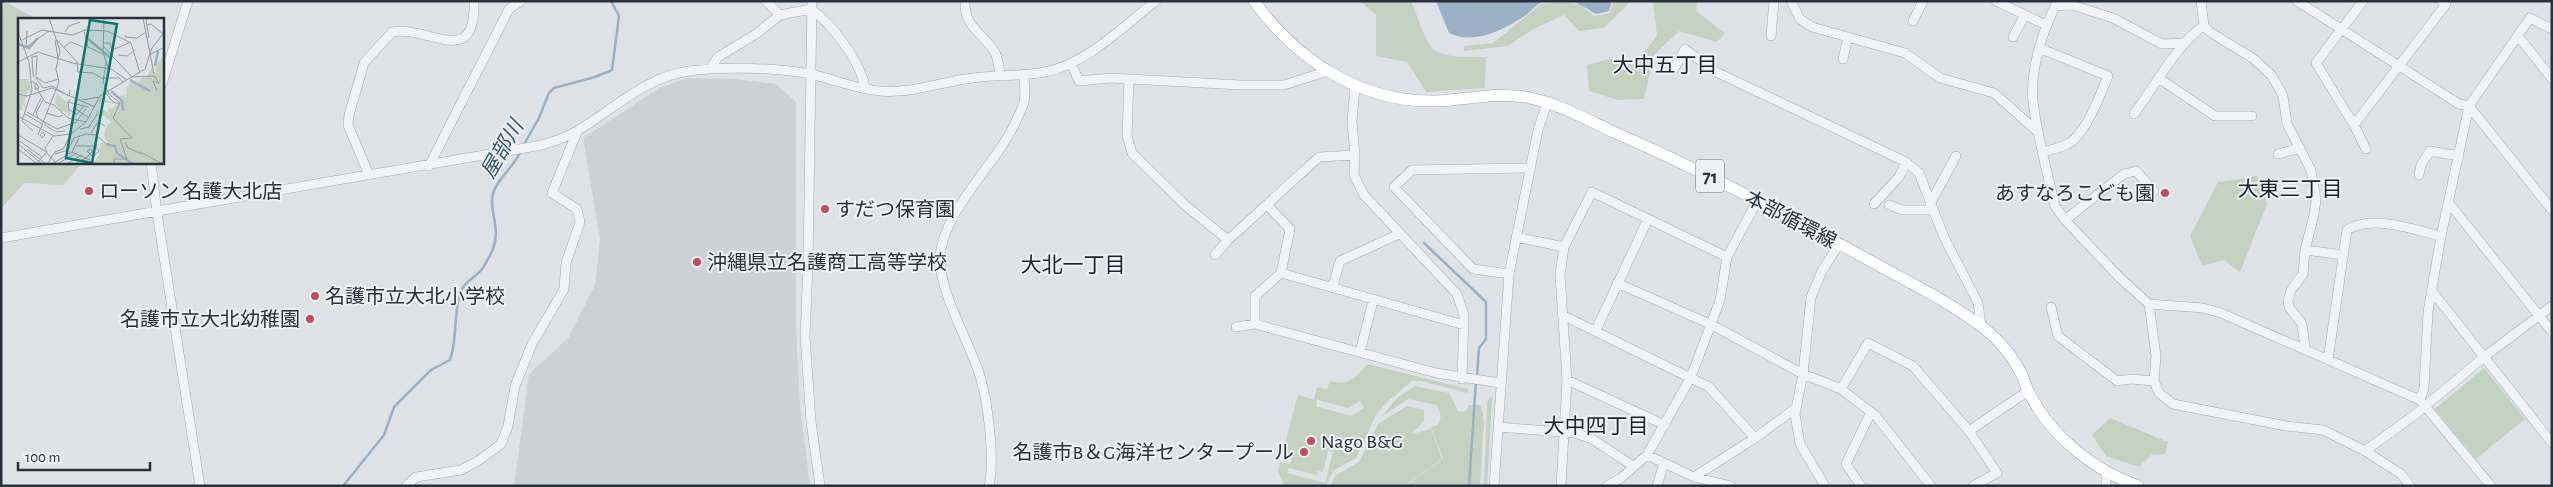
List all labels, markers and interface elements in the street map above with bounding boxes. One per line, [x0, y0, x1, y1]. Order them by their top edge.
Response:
inset map [18, 18, 164, 164]
district label: 大中五丁目 [1613, 54, 1718, 76]
water label: 屋部川 [477, 114, 528, 182]
road number: 71 [1696, 160, 1724, 192]
district label: 大東三丁目 [2238, 178, 2343, 200]
place label: ローソン 名護大北店 [99, 180, 282, 202]
place label: あすなろこども園 [1995, 183, 2155, 204]
marker: ローソン 名護大北店 [83, 185, 95, 197]
street label: 本部循環線 [1742, 186, 1840, 252]
marker: あすなろこども園 [2159, 187, 2171, 199]
place label: すだつ保育園 [835, 199, 955, 220]
marker: すだつ保育園 [819, 203, 831, 215]
place label: 沖縄県立名護商工高等学校 [707, 251, 947, 273]
district label: 大北一丁目 [1021, 254, 1126, 276]
marker: 沖縄県立名護商工高等学校 [691, 256, 703, 268]
place label: 名護市立大北小学校 [325, 285, 505, 307]
marker: 名護市立大北小学校 [309, 290, 321, 302]
place label: 名護市立大北幼稚園 [120, 308, 300, 330]
marker: 名護市立大北幼稚園 [304, 313, 316, 325]
district label: 大中四丁目 [1544, 415, 1649, 437]
place label: Nago B&G [1321, 432, 1403, 452]
marker: Nago B&G [1305, 435, 1317, 447]
scale bar [18, 440, 150, 472]
place label: 名護市B＆G海洋センタープール [1012, 441, 1294, 463]
marker: 名護市B＆G海洋センタープール [1298, 446, 1310, 458]
text: 100 m [25, 450, 60, 465]

